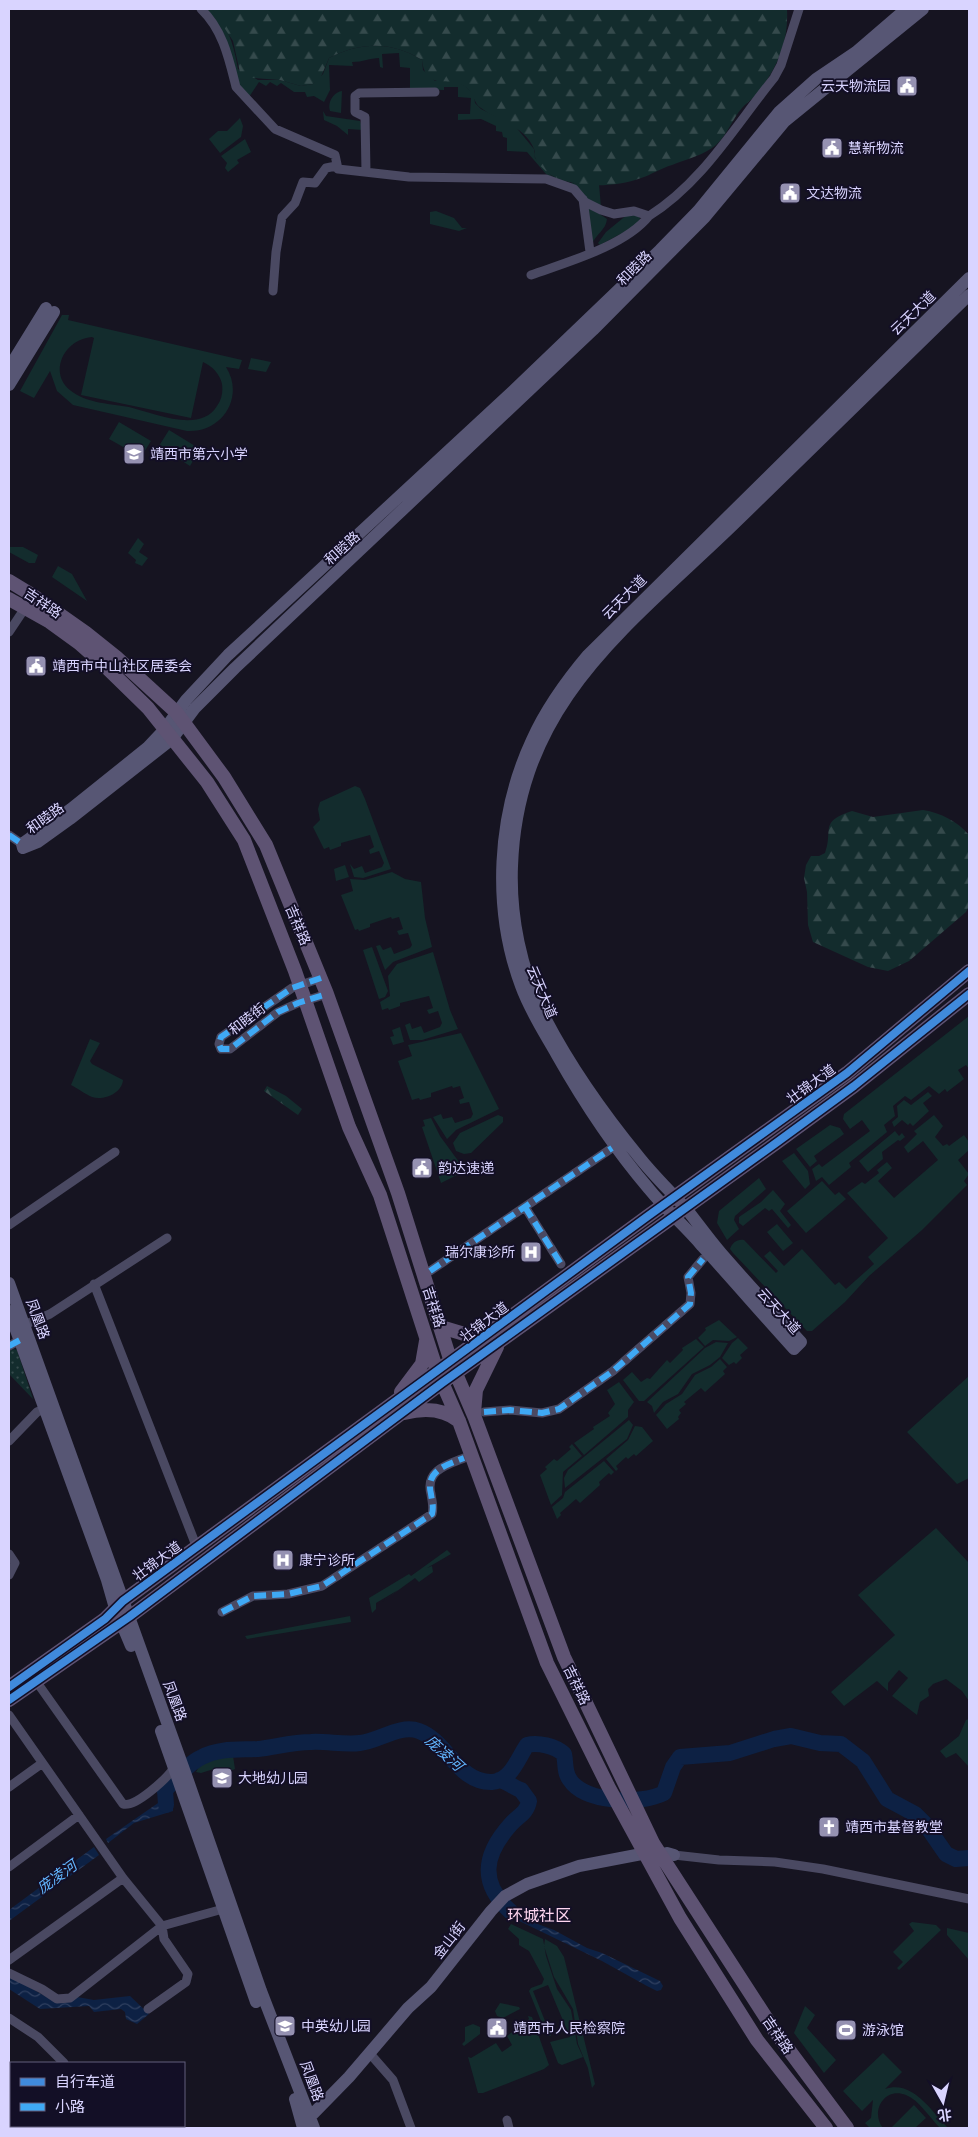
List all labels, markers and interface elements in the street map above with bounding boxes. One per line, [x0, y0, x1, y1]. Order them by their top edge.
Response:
public building icon: 云天物流园 [895, 74, 919, 98]
place label: 云天物流园 [821, 78, 891, 94]
public building icon: 慧新物流 [820, 136, 844, 160]
place label: 慧新物流 [848, 140, 904, 156]
public building icon: 文达物流 [778, 181, 802, 205]
place label: 文达物流 [806, 185, 862, 201]
street label: 和睦路 [613, 247, 655, 289]
street label: 云天大道 [887, 288, 939, 338]
school or university icon: 靖西市第六小学 [122, 442, 146, 466]
place label: 靖西市第六小学 [150, 446, 248, 462]
street label: 和睦路 [321, 528, 363, 568]
street label: 云天大道 [599, 572, 649, 622]
street label: 吉祥路 [21, 585, 65, 621]
public building icon: 靖西市中山社区居委会 [24, 654, 48, 678]
place label: 靖西市中山社区居委会 [52, 658, 192, 674]
street label: 和睦路 [23, 799, 67, 837]
street label: 吉祥路 [282, 903, 314, 947]
street label: 云天大道 [524, 963, 560, 1021]
street label: 和睦街 [226, 1000, 268, 1038]
street label: 壮锦大道 [784, 1061, 838, 1107]
public building icon: 韵达速递 [410, 1156, 434, 1180]
place label: 韵达速递 [438, 1160, 494, 1176]
hospital icon: 瑞尔康诊所 [519, 1240, 543, 1264]
place label: 瑞尔康诊所 [445, 1244, 515, 1260]
street label: 吉祥路 [420, 1285, 448, 1329]
street label: 云天大道 [754, 1285, 804, 1337]
street label: 凤凰路 [23, 1297, 53, 1341]
street label: 壮锦大道 [457, 1299, 511, 1345]
street label: 壮锦大道 [130, 1538, 184, 1584]
hospital icon: 康宁诊所 [271, 1548, 295, 1572]
place label: 康宁诊所 [299, 1552, 355, 1568]
street label: 吉祥路 [561, 1663, 593, 1707]
street label: 凤凰路 [160, 1679, 190, 1723]
water label: 庞凌河 [422, 1731, 469, 1776]
school or university icon: 大地幼儿园 [210, 1766, 234, 1790]
place label: 大地幼儿园 [238, 1770, 308, 1786]
church icon: 靖西市基督教堂 [817, 1815, 841, 1839]
place label: 靖西市基督教堂 [845, 1819, 943, 1835]
water label: 庞凌河 [34, 1855, 82, 1897]
district label: 环城社区 [507, 1906, 571, 1924]
street label: 金山街 [430, 1919, 468, 1961]
street label: 吉祥路 [760, 2013, 796, 2057]
school or university icon: 中英幼儿园 [273, 2014, 297, 2038]
public building icon: 靖西市人民检察院 [485, 2016, 509, 2040]
place label: 中英幼儿园 [301, 2018, 371, 2034]
sports icon: 游泳馆 [834, 2018, 858, 2042]
place label: 靖西市人民检察院 [513, 2020, 625, 2036]
place label: 游泳馆 [862, 2022, 904, 2038]
street label: 凤凰路 [297, 2059, 327, 2103]
legend [10, 2062, 185, 2127]
text: 自行车道 [55, 2073, 115, 2090]
north arrow [918, 2077, 968, 2127]
text: 小路 [55, 2098, 85, 2115]
text: 北 [937, 2106, 953, 2124]

